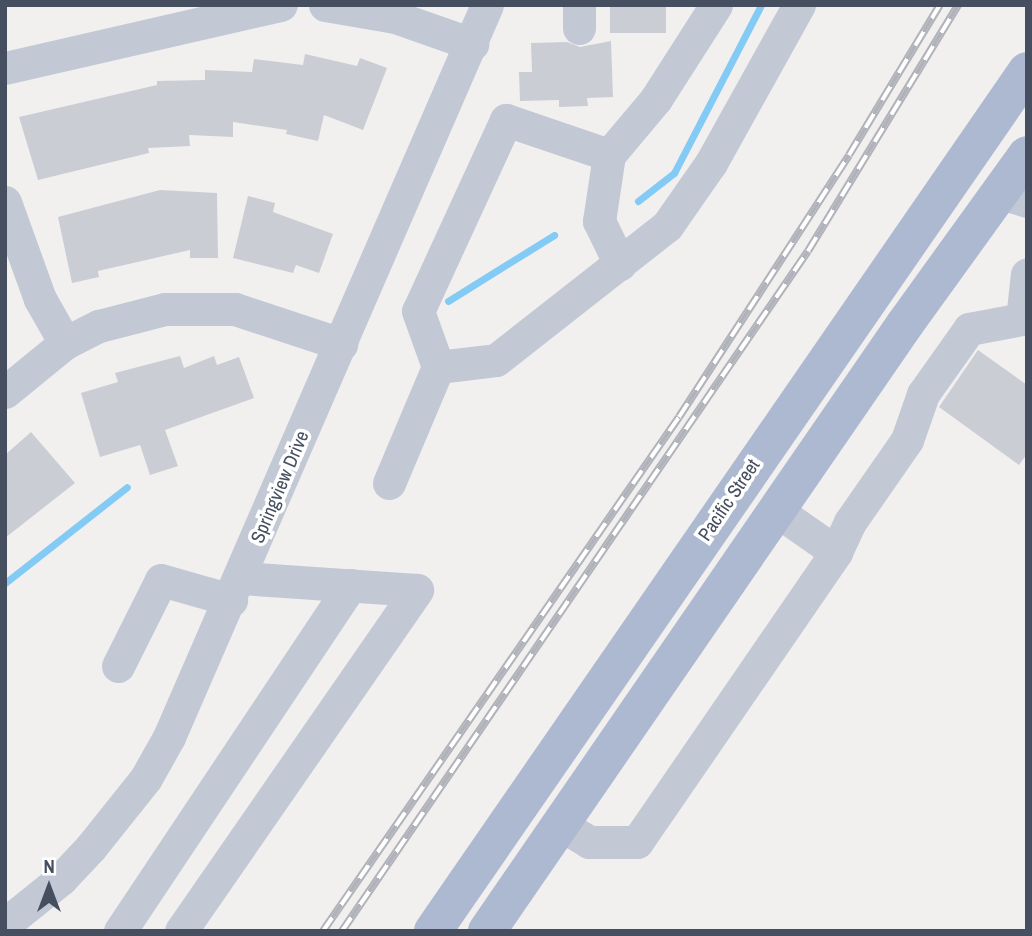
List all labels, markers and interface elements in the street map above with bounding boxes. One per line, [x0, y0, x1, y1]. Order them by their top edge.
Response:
street label: Springview Drive [246, 428, 314, 546]
street label: Pacific Street [693, 455, 765, 545]
north arrow [14, 852, 84, 922]
text: N [43, 853, 55, 879]

